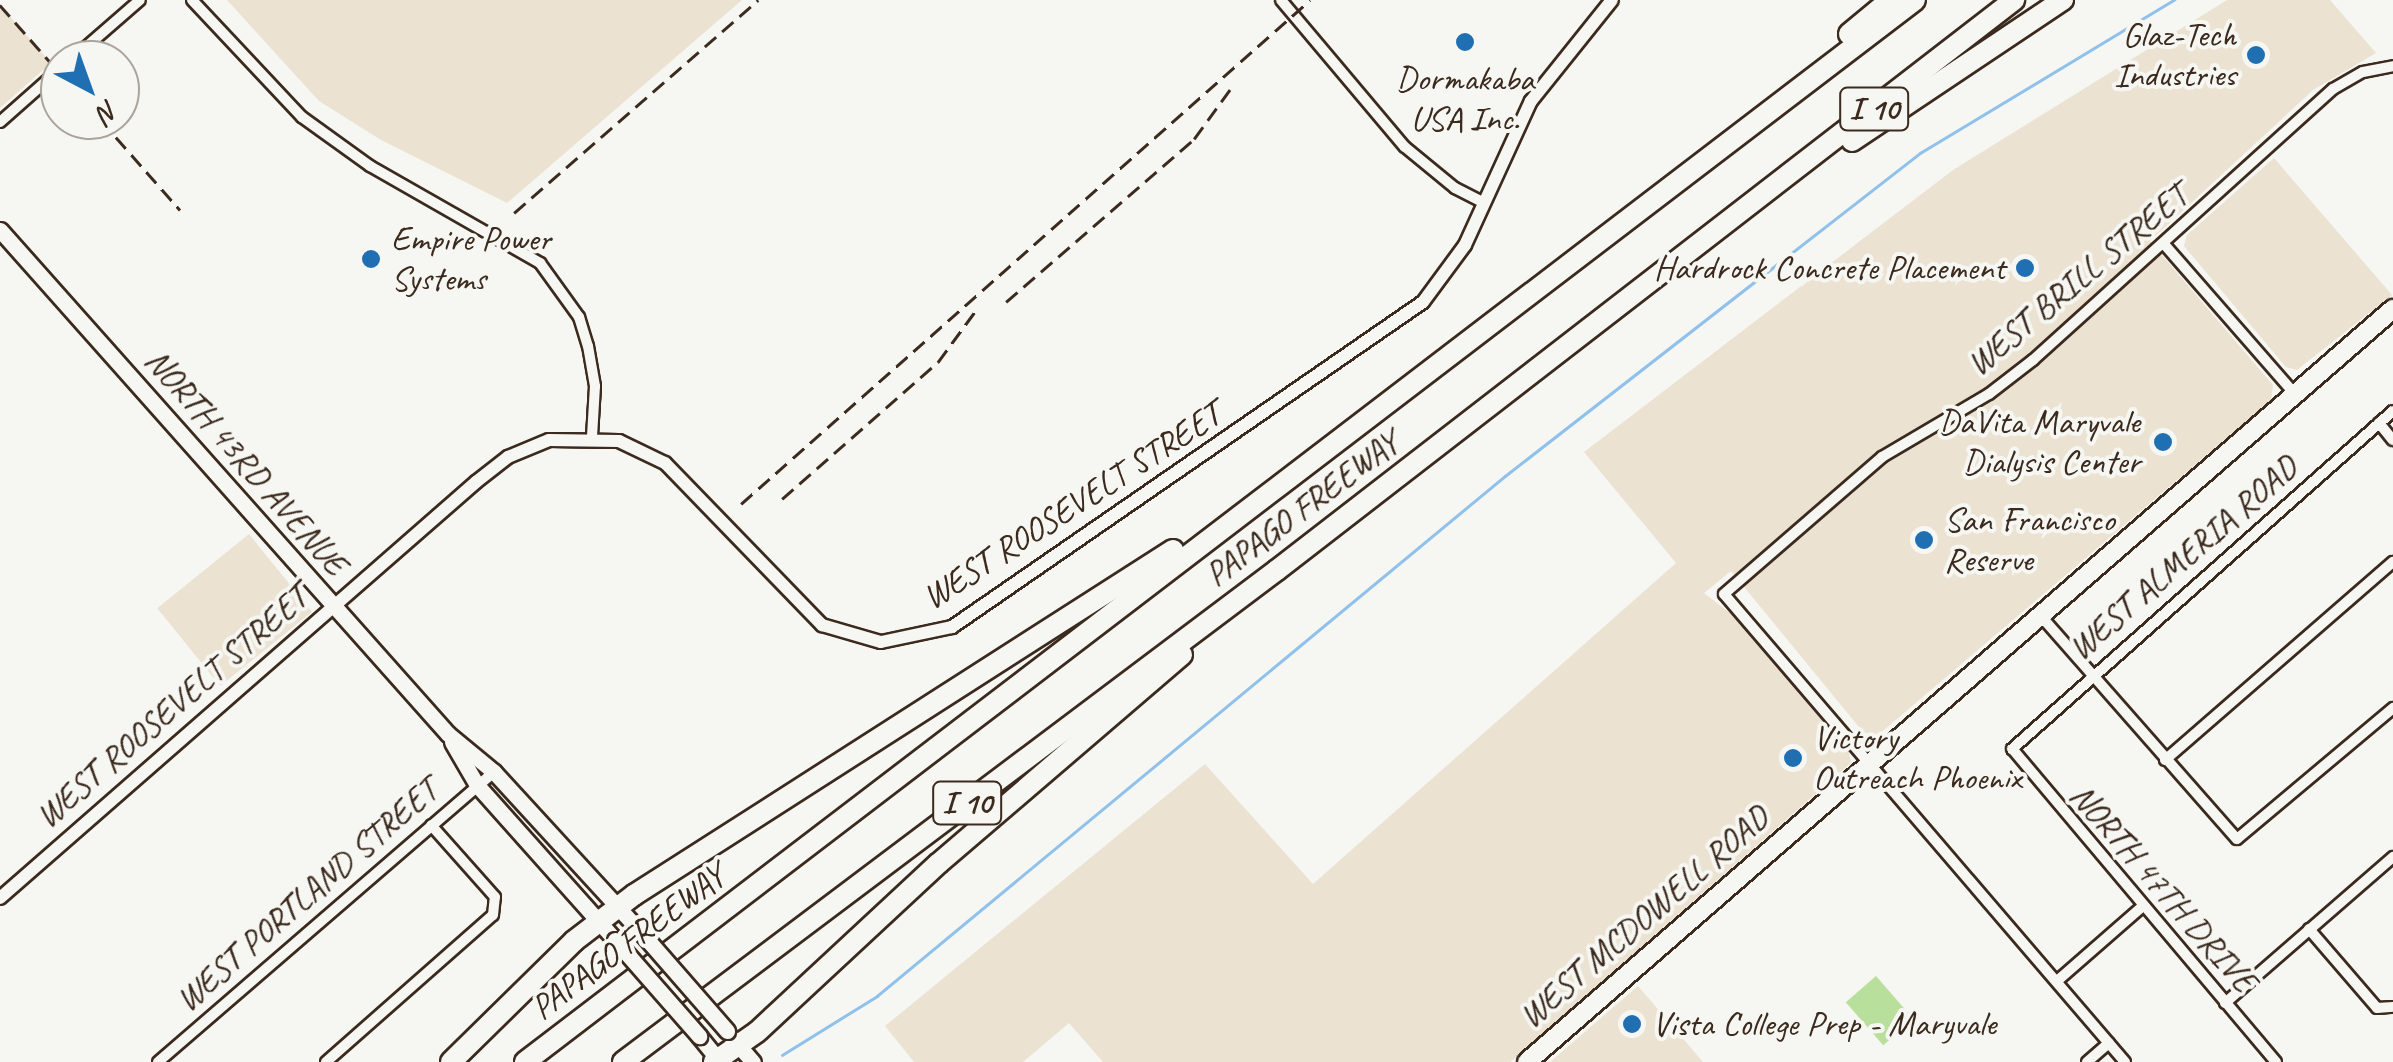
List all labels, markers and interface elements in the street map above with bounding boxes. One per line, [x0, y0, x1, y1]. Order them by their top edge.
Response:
place label: Glaz-Tech Industries [2114, 14, 2236, 96]
marker: Dormakaba USA Inc. [1454, 31, 1476, 53]
north arrow [40, 40, 140, 140]
marker: Glaz-Tech Industries [2245, 44, 2267, 66]
place label: Dormakaba USA Inc. [1396, 58, 1534, 140]
road number: I 10 [1839, 82, 1909, 136]
text: N [91, 93, 127, 130]
street label: WEST BRILL STREET [1958, 176, 2196, 384]
place label: Empire Power Systems [391, 218, 551, 300]
place label: Hardrock Concrete Placement [1653, 247, 2005, 289]
marker: Empire Power Systems [360, 248, 382, 270]
marker: Hardrock Concrete Placement [2014, 257, 2036, 279]
street label: NORTH 43RD AVENUE [137, 341, 355, 583]
street label: WEST ROOSEVELT STREET [915, 394, 1229, 618]
place label: DaVita Maryvale Dialysis Center [1938, 401, 2140, 483]
street label: PAPAGO FREEWAY [1197, 422, 1407, 596]
marker: DaVita Maryvale Dialysis Center [2150, 429, 2176, 455]
street label: WEST ALMERIA ROAD [2060, 447, 2306, 669]
place label: San Francisco Reserve [1944, 499, 2115, 581]
marker: San Francisco Reserve [1913, 529, 1935, 551]
street label: WEST ROOSEVELT STREET [27, 577, 317, 837]
place label: Victory Outreach Phoenix [1813, 717, 2022, 799]
marker: Victory Outreach Phoenix [1782, 747, 1804, 769]
street label: WEST PORTLAND STREET [167, 769, 447, 1021]
street label: NORTH 47TH DRIVE [2061, 775, 2265, 1001]
road number: I 10 [932, 776, 1002, 830]
street label: WEST MCDOWELL ROAD [1510, 797, 1778, 1037]
street label: PAPAGO FREEWAY [523, 855, 733, 1029]
place label: Vista College Prep - Maryvale [1652, 1003, 1996, 1045]
marker: Vista College Prep - Maryvale [1621, 1013, 1643, 1035]

